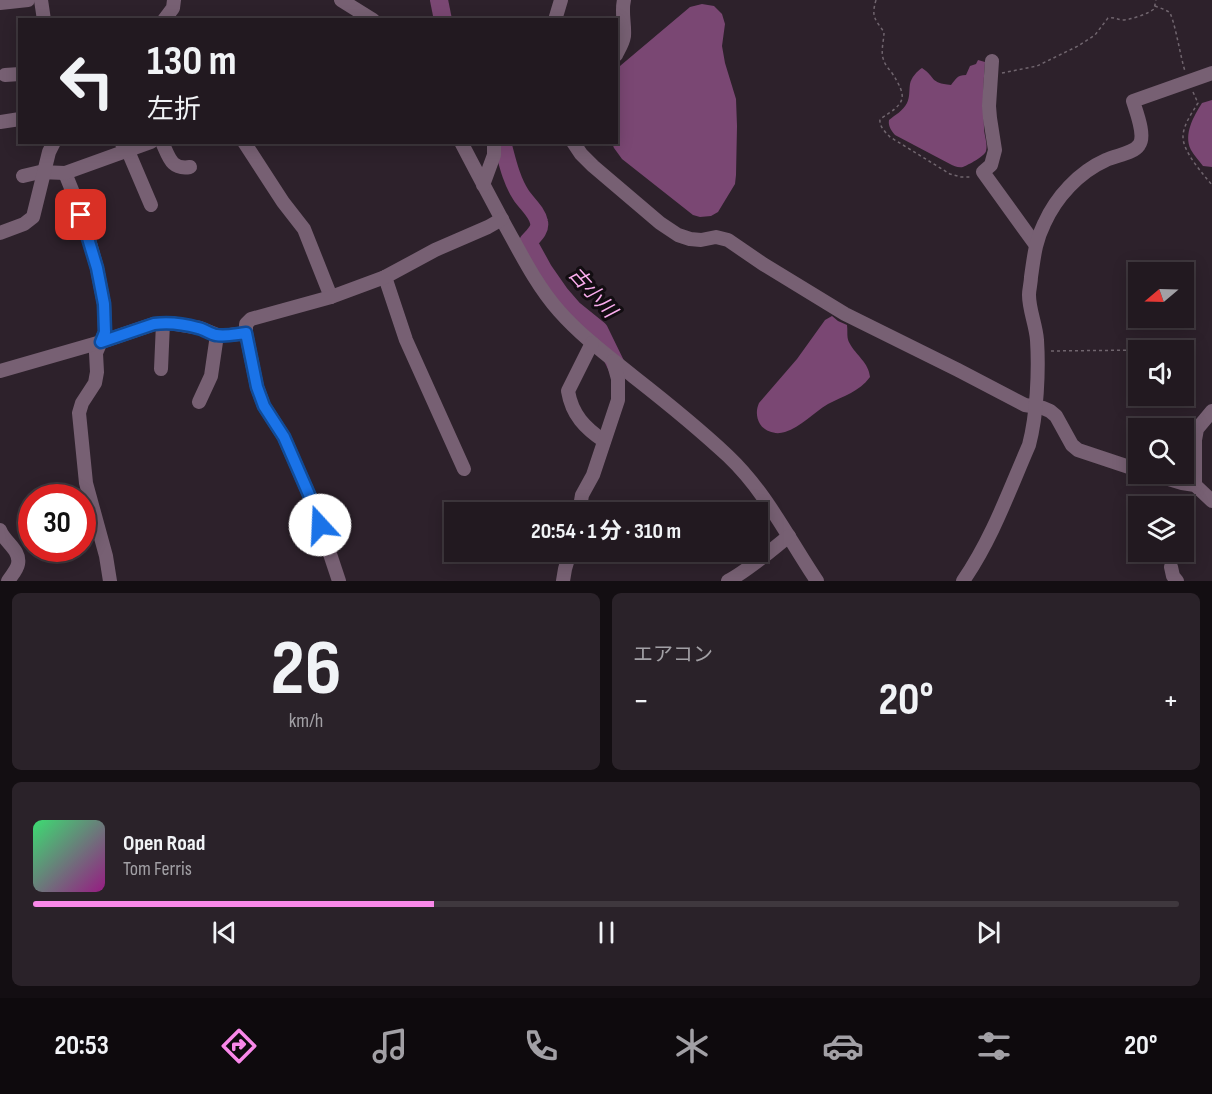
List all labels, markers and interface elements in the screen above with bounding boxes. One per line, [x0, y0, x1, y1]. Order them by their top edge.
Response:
text: 130 m [147, 36, 237, 87]
icon: left [48, 42, 126, 120]
text: 左折 [147, 94, 201, 126]
pin [55, 189, 106, 240]
icon: arrive [64, 198, 97, 231]
water label: 古小川 [563, 262, 623, 324]
north arrow [1128, 262, 1194, 328]
map controls [1128, 262, 1194, 562]
button: sound [1128, 340, 1194, 406]
button: search [1128, 418, 1194, 484]
speed limit sign: 30 [18, 484, 96, 562]
position arrow [288, 493, 352, 557]
button: layers [1128, 496, 1194, 562]
text: 20:54 · 1 分 · 310 m [531, 518, 681, 545]
text: 26 [271, 623, 341, 716]
text: エアコン [633, 643, 713, 667]
text: 20° [878, 673, 934, 728]
text: − [633, 681, 649, 721]
text: + [1163, 681, 1179, 721]
text: km/h [289, 709, 323, 733]
text: Open Road [123, 830, 205, 857]
text: Tom Ferris [123, 857, 192, 881]
icon: previous [208, 916, 241, 949]
icon: pause [590, 916, 623, 949]
icon: next [972, 916, 1005, 949]
icon: directions [218, 1025, 260, 1067]
icon: music [369, 1025, 411, 1067]
icon: phone [520, 1025, 562, 1067]
icon: climate [671, 1025, 713, 1067]
icon: car [822, 1025, 864, 1067]
icon: filters [973, 1025, 1015, 1067]
text: 20:53 [55, 1030, 109, 1062]
text: 20° [1124, 1030, 1157, 1062]

